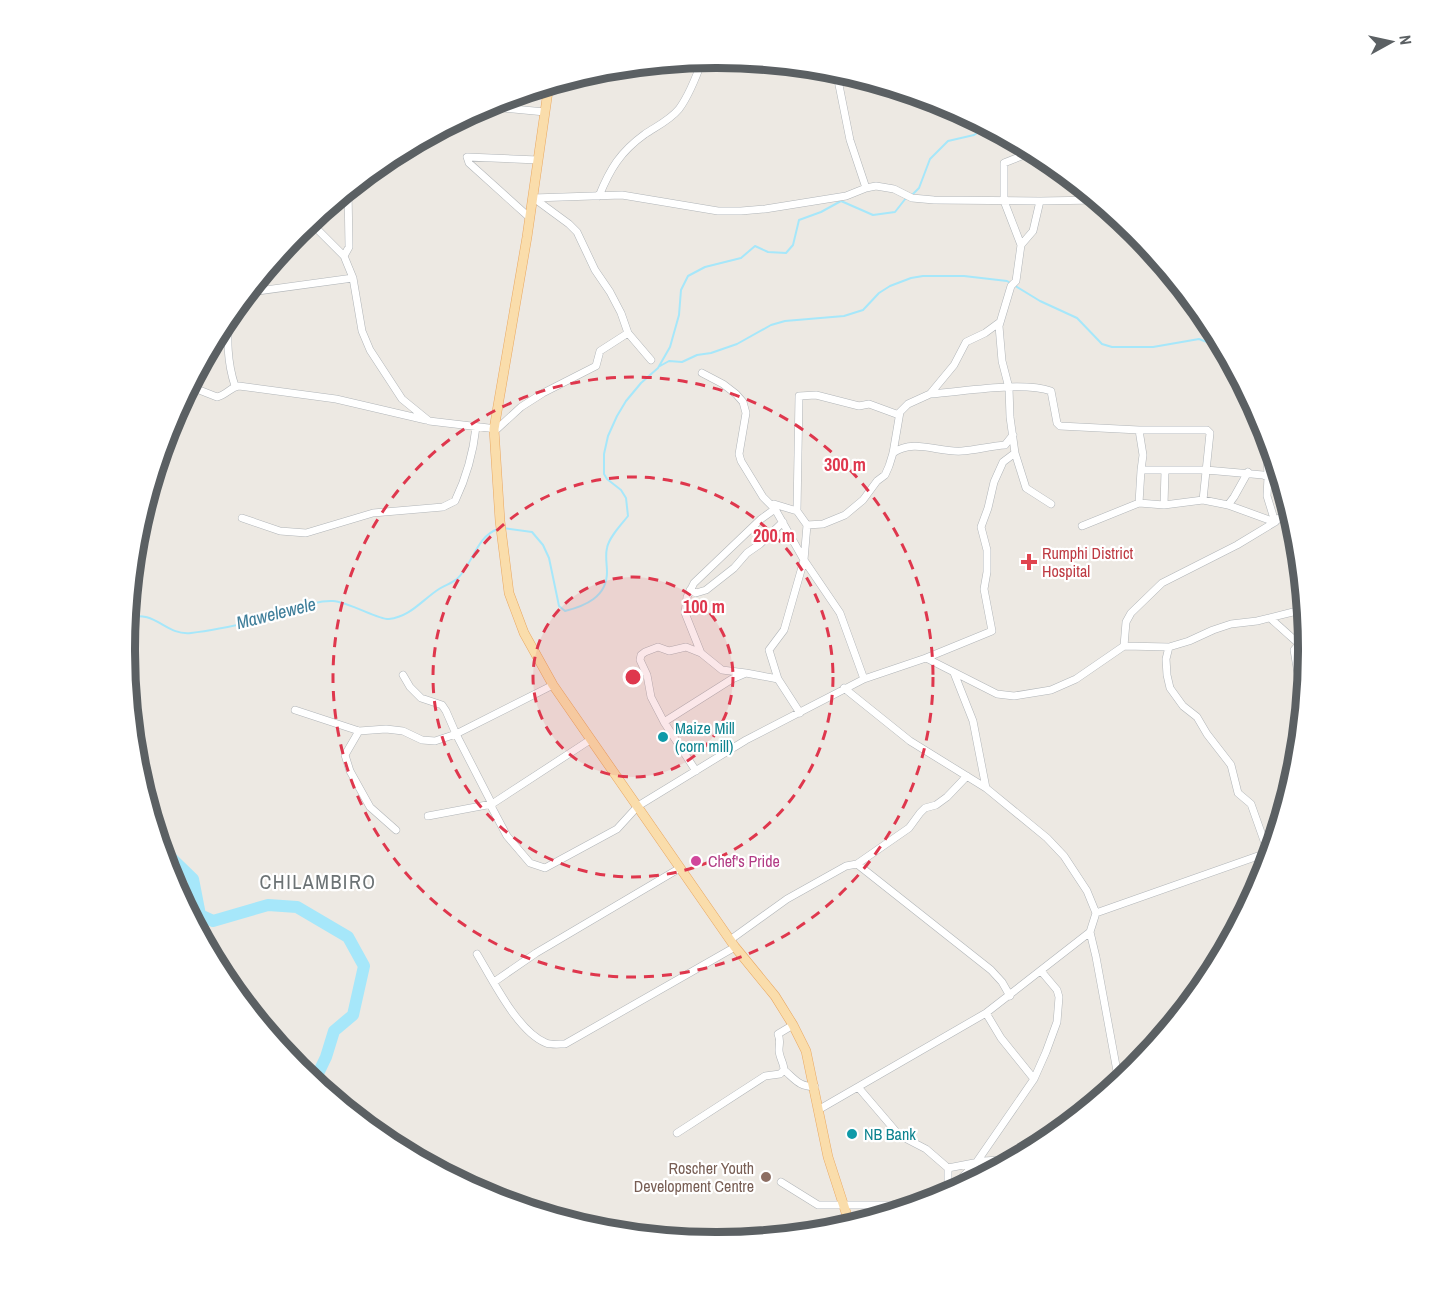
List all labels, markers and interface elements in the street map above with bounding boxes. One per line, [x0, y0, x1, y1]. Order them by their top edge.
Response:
north arrow [1361, 12, 1421, 72]
text: N [1394, 34, 1417, 46]
text: 300 m [824, 452, 866, 477]
text: 200 m [753, 523, 795, 548]
place label: Rumphi District Hospital [1042, 542, 1133, 582]
marker: Rumphi District Hospital [1020, 553, 1038, 571]
water label: Mawelewele [234, 591, 318, 635]
text: 100 m [683, 594, 725, 619]
centre of rings [623, 667, 643, 687]
place label: Maize Mill (corn mill) [675, 717, 735, 757]
marker: Maize Mill (corn mill) [656, 730, 670, 744]
place label: Chef's Pride [708, 850, 780, 872]
marker: Chef's Pride [689, 854, 703, 868]
district label: CHILAMBIRO [259, 868, 377, 895]
place label: NB Bank [864, 1123, 916, 1145]
marker: NB Bank [845, 1127, 859, 1141]
place label: Roscher Youth Development Centre [634, 1157, 754, 1197]
marker: Roscher Youth Development Centre [759, 1170, 773, 1184]

